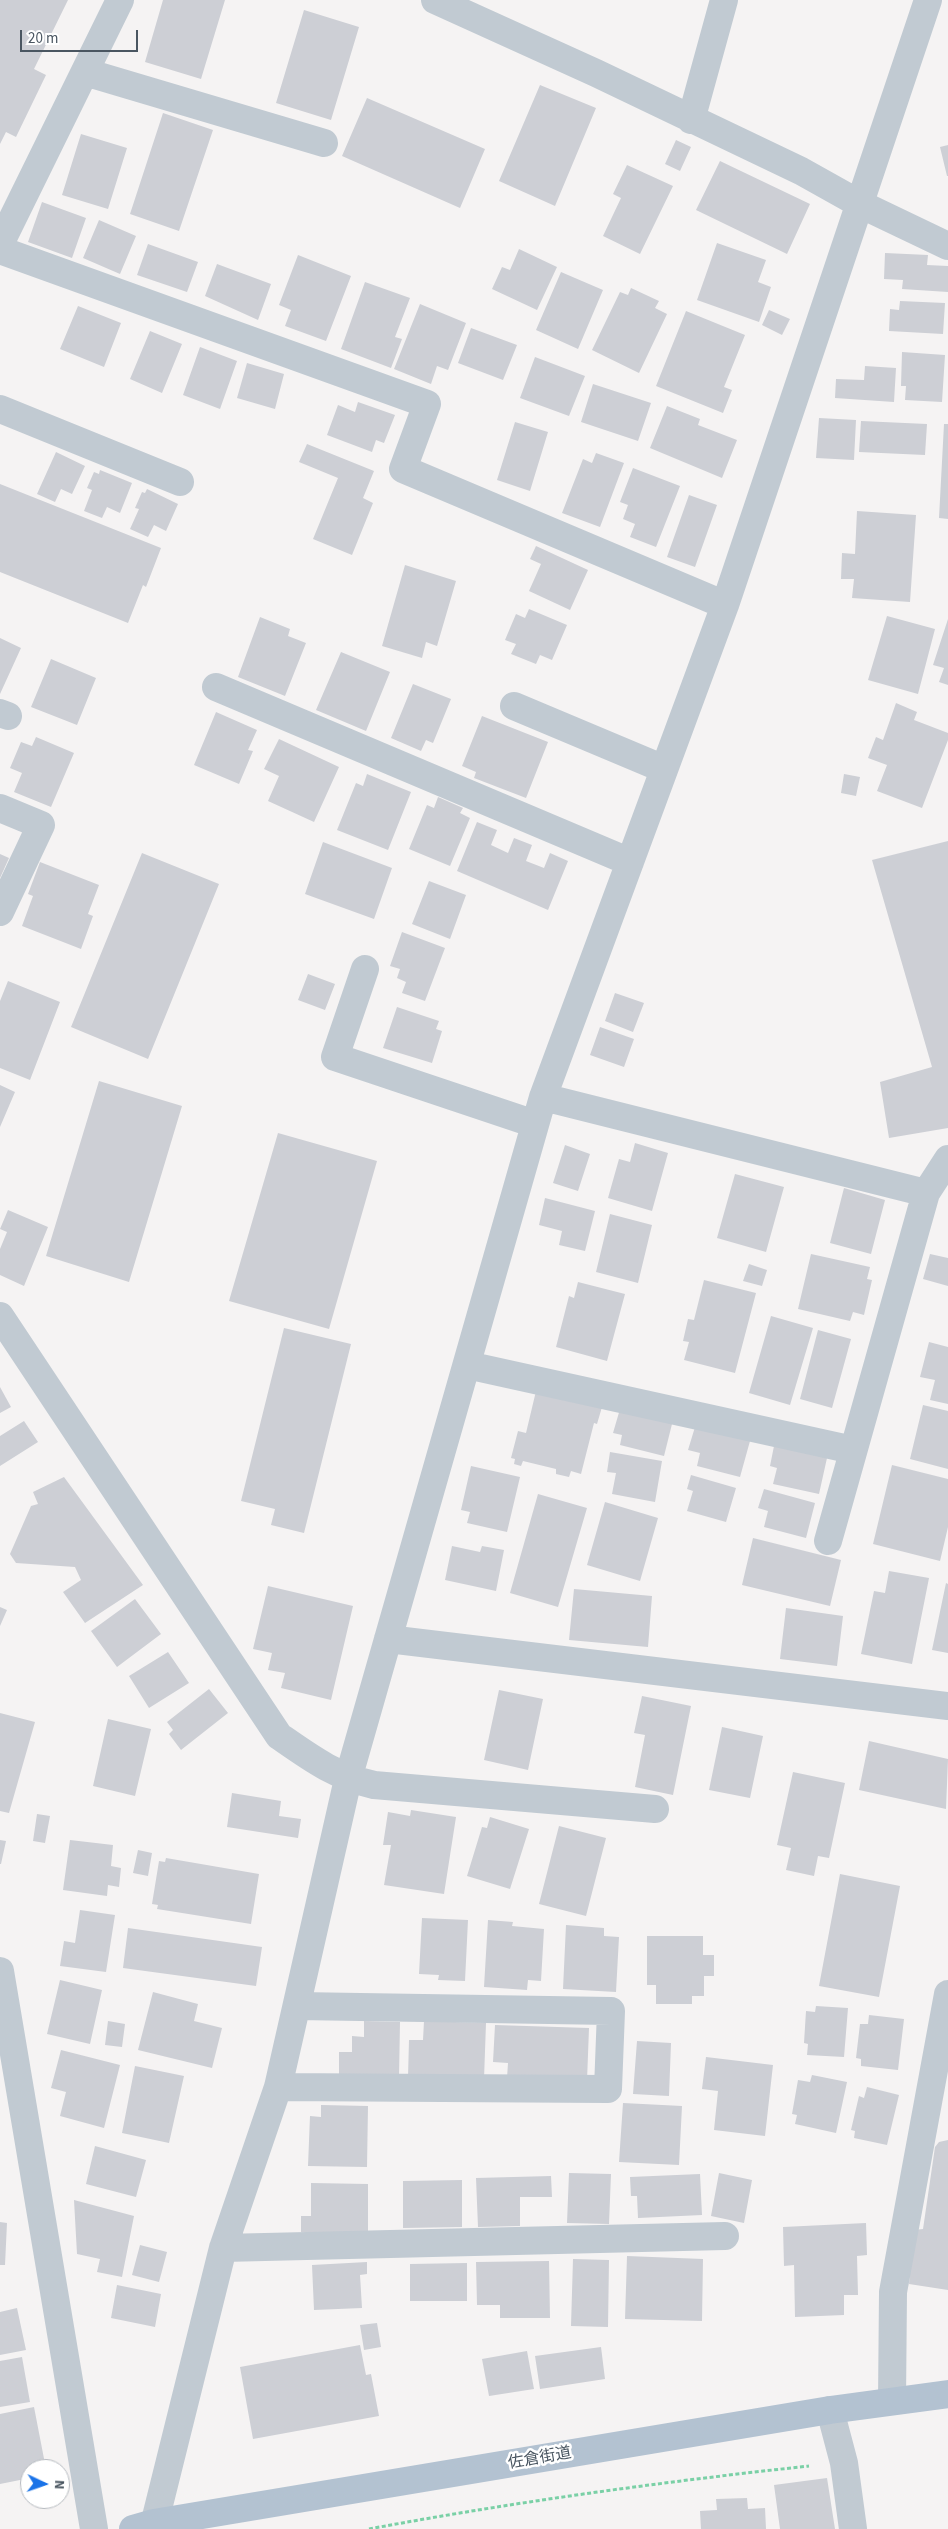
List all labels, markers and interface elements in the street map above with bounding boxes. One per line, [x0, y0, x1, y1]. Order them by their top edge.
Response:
scale bar [22, 20, 140, 52]
text: 20 m [28, 28, 58, 49]
street label: 佐倉街道 [507, 2444, 573, 2474]
north arrow [20, 2459, 70, 2509]
text: N [49, 2480, 69, 2490]

